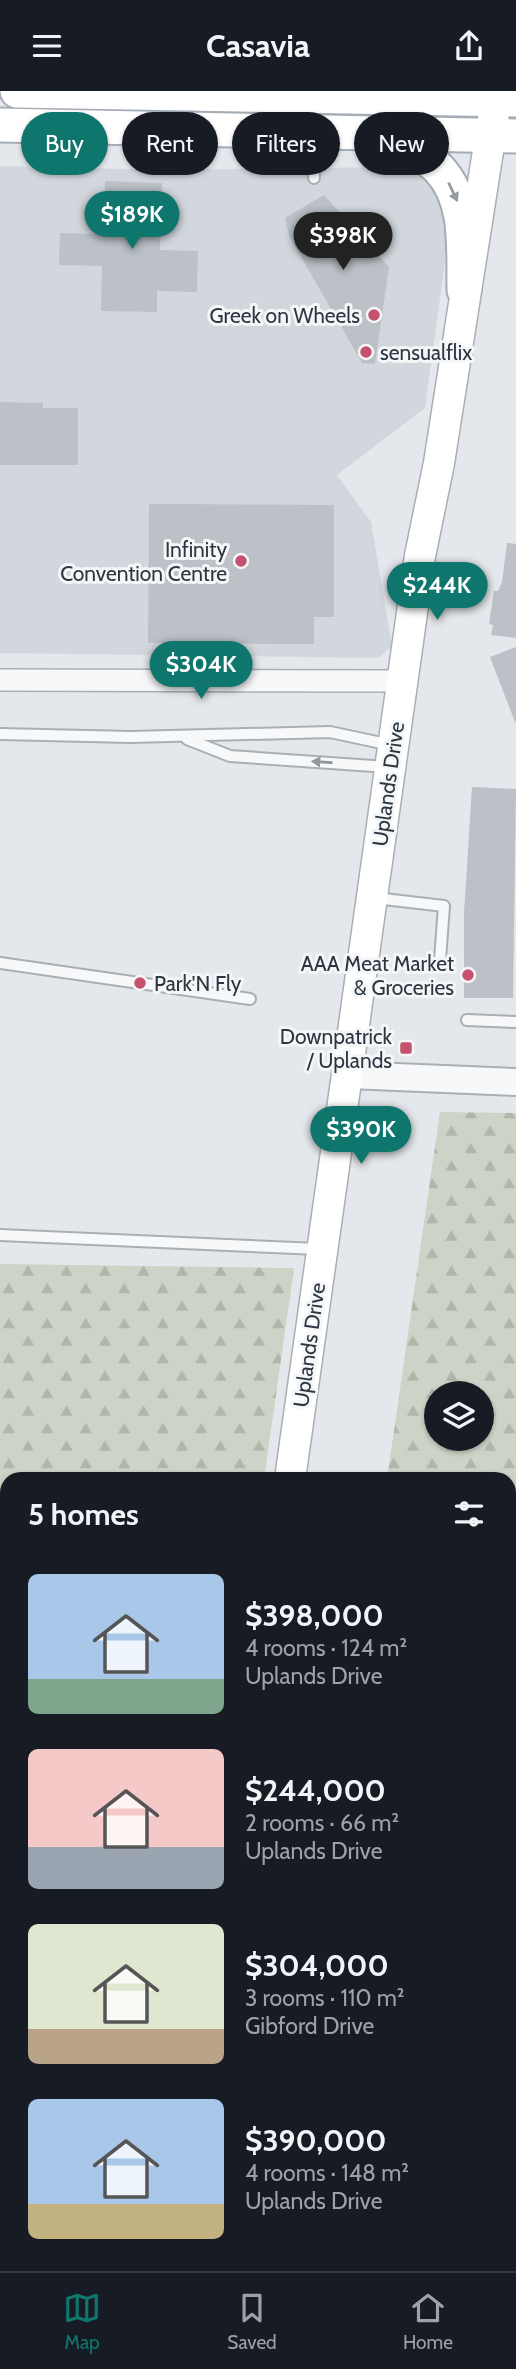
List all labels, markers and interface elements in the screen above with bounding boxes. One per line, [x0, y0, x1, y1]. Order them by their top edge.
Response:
text: Casavia [206, 26, 310, 65]
icon: menu [28, 27, 66, 65]
icon: share [450, 27, 488, 65]
chip: Buy [21, 112, 108, 175]
chip: Rent [122, 112, 218, 175]
chip: Filters [232, 112, 340, 175]
chip: New [354, 112, 449, 175]
one-way arrow [447, 182, 458, 202]
pin: $189K [83, 191, 181, 251]
text: $189K [100, 200, 164, 228]
pin: $398K [294, 213, 392, 272]
text: $398K [310, 221, 376, 249]
place label: Greek on Wheels [210, 303, 360, 328]
marker: Greek on Wheels [366, 307, 382, 323]
place label: sensualflix [380, 340, 472, 365]
marker: sensualflix [358, 344, 374, 360]
place label: Infinity Convention Centre [60, 537, 227, 586]
marker: Infinity Convention Centre [233, 553, 249, 569]
pin: $244K [388, 563, 486, 622]
text: $244K [403, 571, 471, 599]
pin: $304K [152, 641, 250, 701]
text: $304K [166, 650, 236, 678]
street label: Uplands Drive [367, 720, 409, 848]
one-way arrow [311, 756, 333, 767]
place label: AAA Meat Market & Groceries [301, 951, 454, 1000]
marker: AAA Meat Market & Groceries [460, 967, 476, 983]
place label: Park'N Fly [154, 971, 242, 996]
marker: Park'N Fly [132, 975, 148, 991]
place label: Downpatrick / Uplands [280, 1024, 393, 1073]
marker: Downpatrick / Uplands [398, 1040, 414, 1056]
pin: $390K [312, 1107, 410, 1166]
text: $390K [326, 1115, 396, 1143]
street label: Uplands Drive [288, 1281, 330, 1409]
map controls [424, 1381, 494, 1451]
button: layers [424, 1381, 494, 1451]
icon: filters [450, 1495, 488, 1533]
text: 5 homes [28, 1496, 139, 1533]
text: $398,000 [245, 1597, 384, 1634]
icon: home [84, 1602, 168, 1686]
text: 4 rooms · 124 m² [245, 1634, 407, 1662]
text: Uplands Drive [245, 1662, 382, 1690]
text: $244,000 [245, 1772, 386, 1809]
icon: home [84, 1777, 168, 1861]
text: 2 rooms · 66 m² [245, 1809, 399, 1837]
text: Uplands Drive [245, 1837, 382, 1865]
text: $304,000 [245, 1947, 389, 1984]
icon: home [84, 1952, 168, 2036]
text: 3 rooms · 110 m² [245, 1984, 404, 2012]
text: Gibford Drive [245, 2012, 374, 2040]
text: $390,000 [245, 2122, 387, 2159]
icon: home [84, 2127, 168, 2211]
text: 4 rooms · 148 m² [245, 2159, 409, 2187]
text: Uplands Drive [245, 2187, 382, 2215]
tab: Map [63, 2289, 101, 2354]
tab: Saved [227, 2289, 277, 2354]
tab: Home [403, 2289, 453, 2354]

